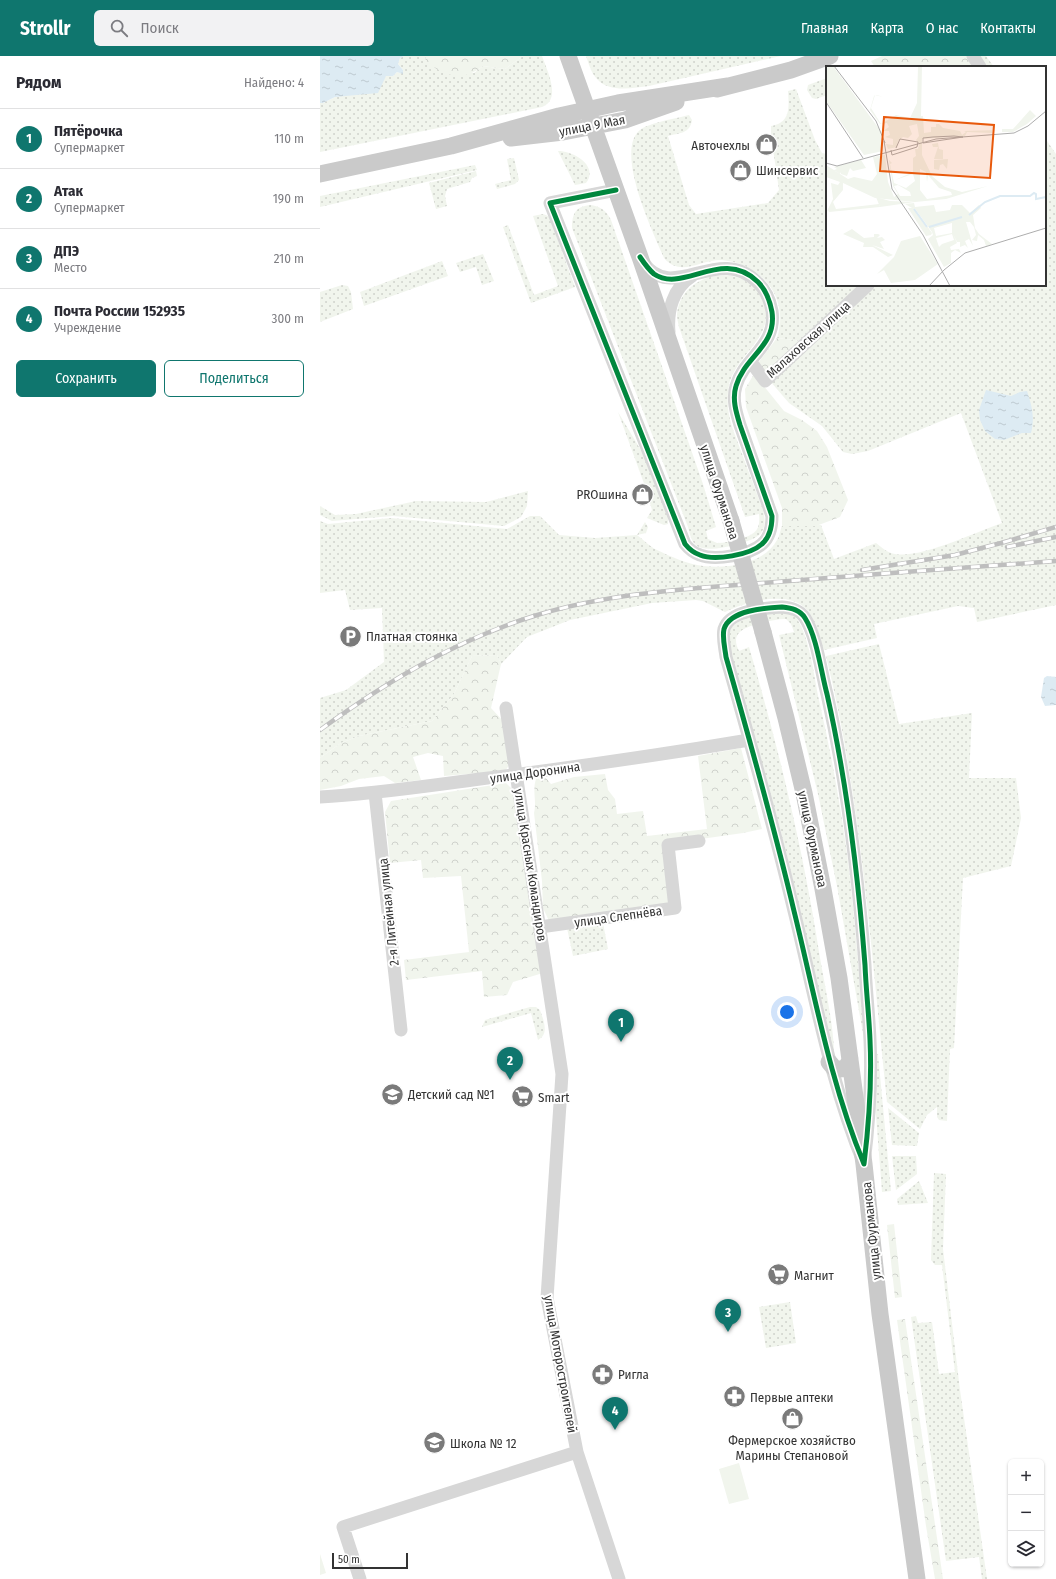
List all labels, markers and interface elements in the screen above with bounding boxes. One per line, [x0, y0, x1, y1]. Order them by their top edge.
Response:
search box [94, 10, 374, 46]
text: Strollr [20, 17, 70, 40]
icon: search [108, 17, 130, 39]
text: Поиск [140, 19, 179, 37]
text: Главная [801, 20, 848, 37]
text: Карта [870, 20, 904, 37]
text: О нас [926, 20, 958, 37]
text: Контакты [980, 20, 1036, 37]
inset map [826, 66, 1046, 286]
text: Рядом [16, 72, 61, 93]
text: Найдено: 4 [244, 75, 304, 90]
street label: улица 9 Мая [558, 112, 626, 139]
text: Пятёрочка [54, 122, 123, 140]
text: 1 [26, 131, 32, 146]
text: 110 m [274, 131, 304, 146]
shop icon: Авточехлы [753, 132, 779, 158]
place label: Авточехлы [691, 138, 750, 153]
text: Супермаркет [54, 140, 125, 155]
shop icon: Шинсервис [728, 157, 754, 183]
place label: Шинсервис [756, 163, 819, 178]
text: Атак [54, 182, 83, 200]
text: 2 [26, 191, 32, 206]
text: 190 m [273, 191, 304, 206]
text: Супермаркет [54, 200, 125, 215]
text: ДПЭ [54, 242, 79, 260]
text: 3 [26, 251, 32, 266]
text: 210 m [274, 251, 304, 266]
text: Место [54, 260, 87, 275]
street label: Малаховская улица [763, 298, 853, 381]
text: Почта России 152935 [54, 302, 185, 320]
text: 4 [26, 311, 32, 326]
text: 300 m [272, 311, 304, 326]
text: Учреждение [54, 320, 121, 335]
button: Сохранить [16, 360, 156, 397]
button: Поделиться [164, 360, 304, 397]
street label: улица Фурманова [697, 443, 742, 541]
shop icon: PROшина [630, 481, 656, 507]
place label: PROшина [576, 487, 628, 502]
parking icon: Платная стоянка [338, 623, 364, 649]
place label: Платная стоянка [366, 629, 458, 644]
street label: улица Доронина [489, 759, 581, 786]
street label: улица Красных Командиров [511, 788, 550, 942]
street label: улица Фурманова [795, 789, 830, 889]
street label: 2-я Литейная улица [375, 857, 402, 967]
street label: улица Слепнёва [573, 903, 663, 930]
your location [777, 1002, 797, 1022]
pin: 1 [608, 1009, 634, 1042]
pin: 2 [497, 1047, 523, 1080]
school or university icon: Детский сад №1 [380, 1081, 406, 1107]
supermarket icon: Smart [510, 1084, 536, 1110]
place label: Детский сад №1 [407, 1087, 495, 1102]
place label: Smart [538, 1090, 570, 1105]
street label: улица Фурманова [859, 1181, 884, 1281]
supermarket icon: Магнит [766, 1262, 792, 1288]
place label: Магнит [794, 1268, 835, 1283]
street label: улица Моторостроителей [541, 1294, 580, 1434]
pin: 3 [715, 1299, 741, 1332]
pharmacy icon: Ригла [589, 1361, 615, 1387]
place label: Ригла [618, 1367, 649, 1382]
pharmacy icon: Первые аптеки [722, 1384, 748, 1410]
place label: Первые аптеки [750, 1390, 834, 1405]
pin: 4 [602, 1397, 628, 1430]
shop icon: Фермерское хозяйство Марины Степановой [779, 1405, 805, 1431]
school or university icon: Школа № 12 [421, 1430, 447, 1456]
place label: Фермерское хозяйство Марины Степановой [728, 1433, 856, 1463]
place label: Школа № 12 [450, 1436, 517, 1451]
map controls [1008, 1459, 1044, 1567]
button: + [1008, 1459, 1044, 1495]
button: − [1008, 1495, 1044, 1531]
button: layers [1008, 1531, 1044, 1567]
scale bar [332, 1551, 408, 1570]
text: 50 m [338, 1553, 360, 1566]

